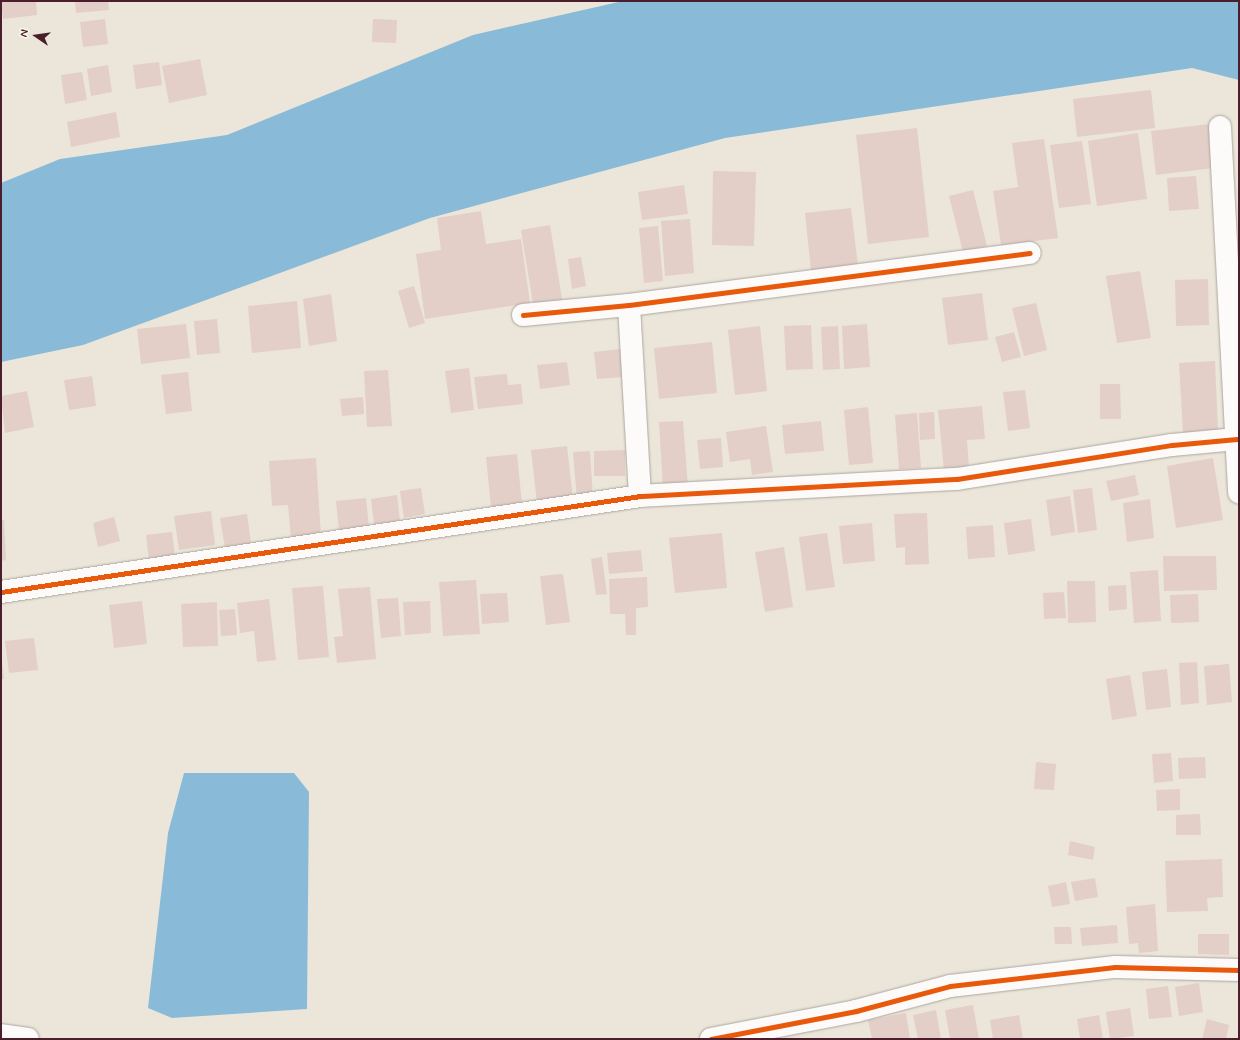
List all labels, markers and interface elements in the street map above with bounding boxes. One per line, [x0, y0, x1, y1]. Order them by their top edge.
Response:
north arrow [16, 16, 56, 56]
text: N [17, 28, 32, 38]

